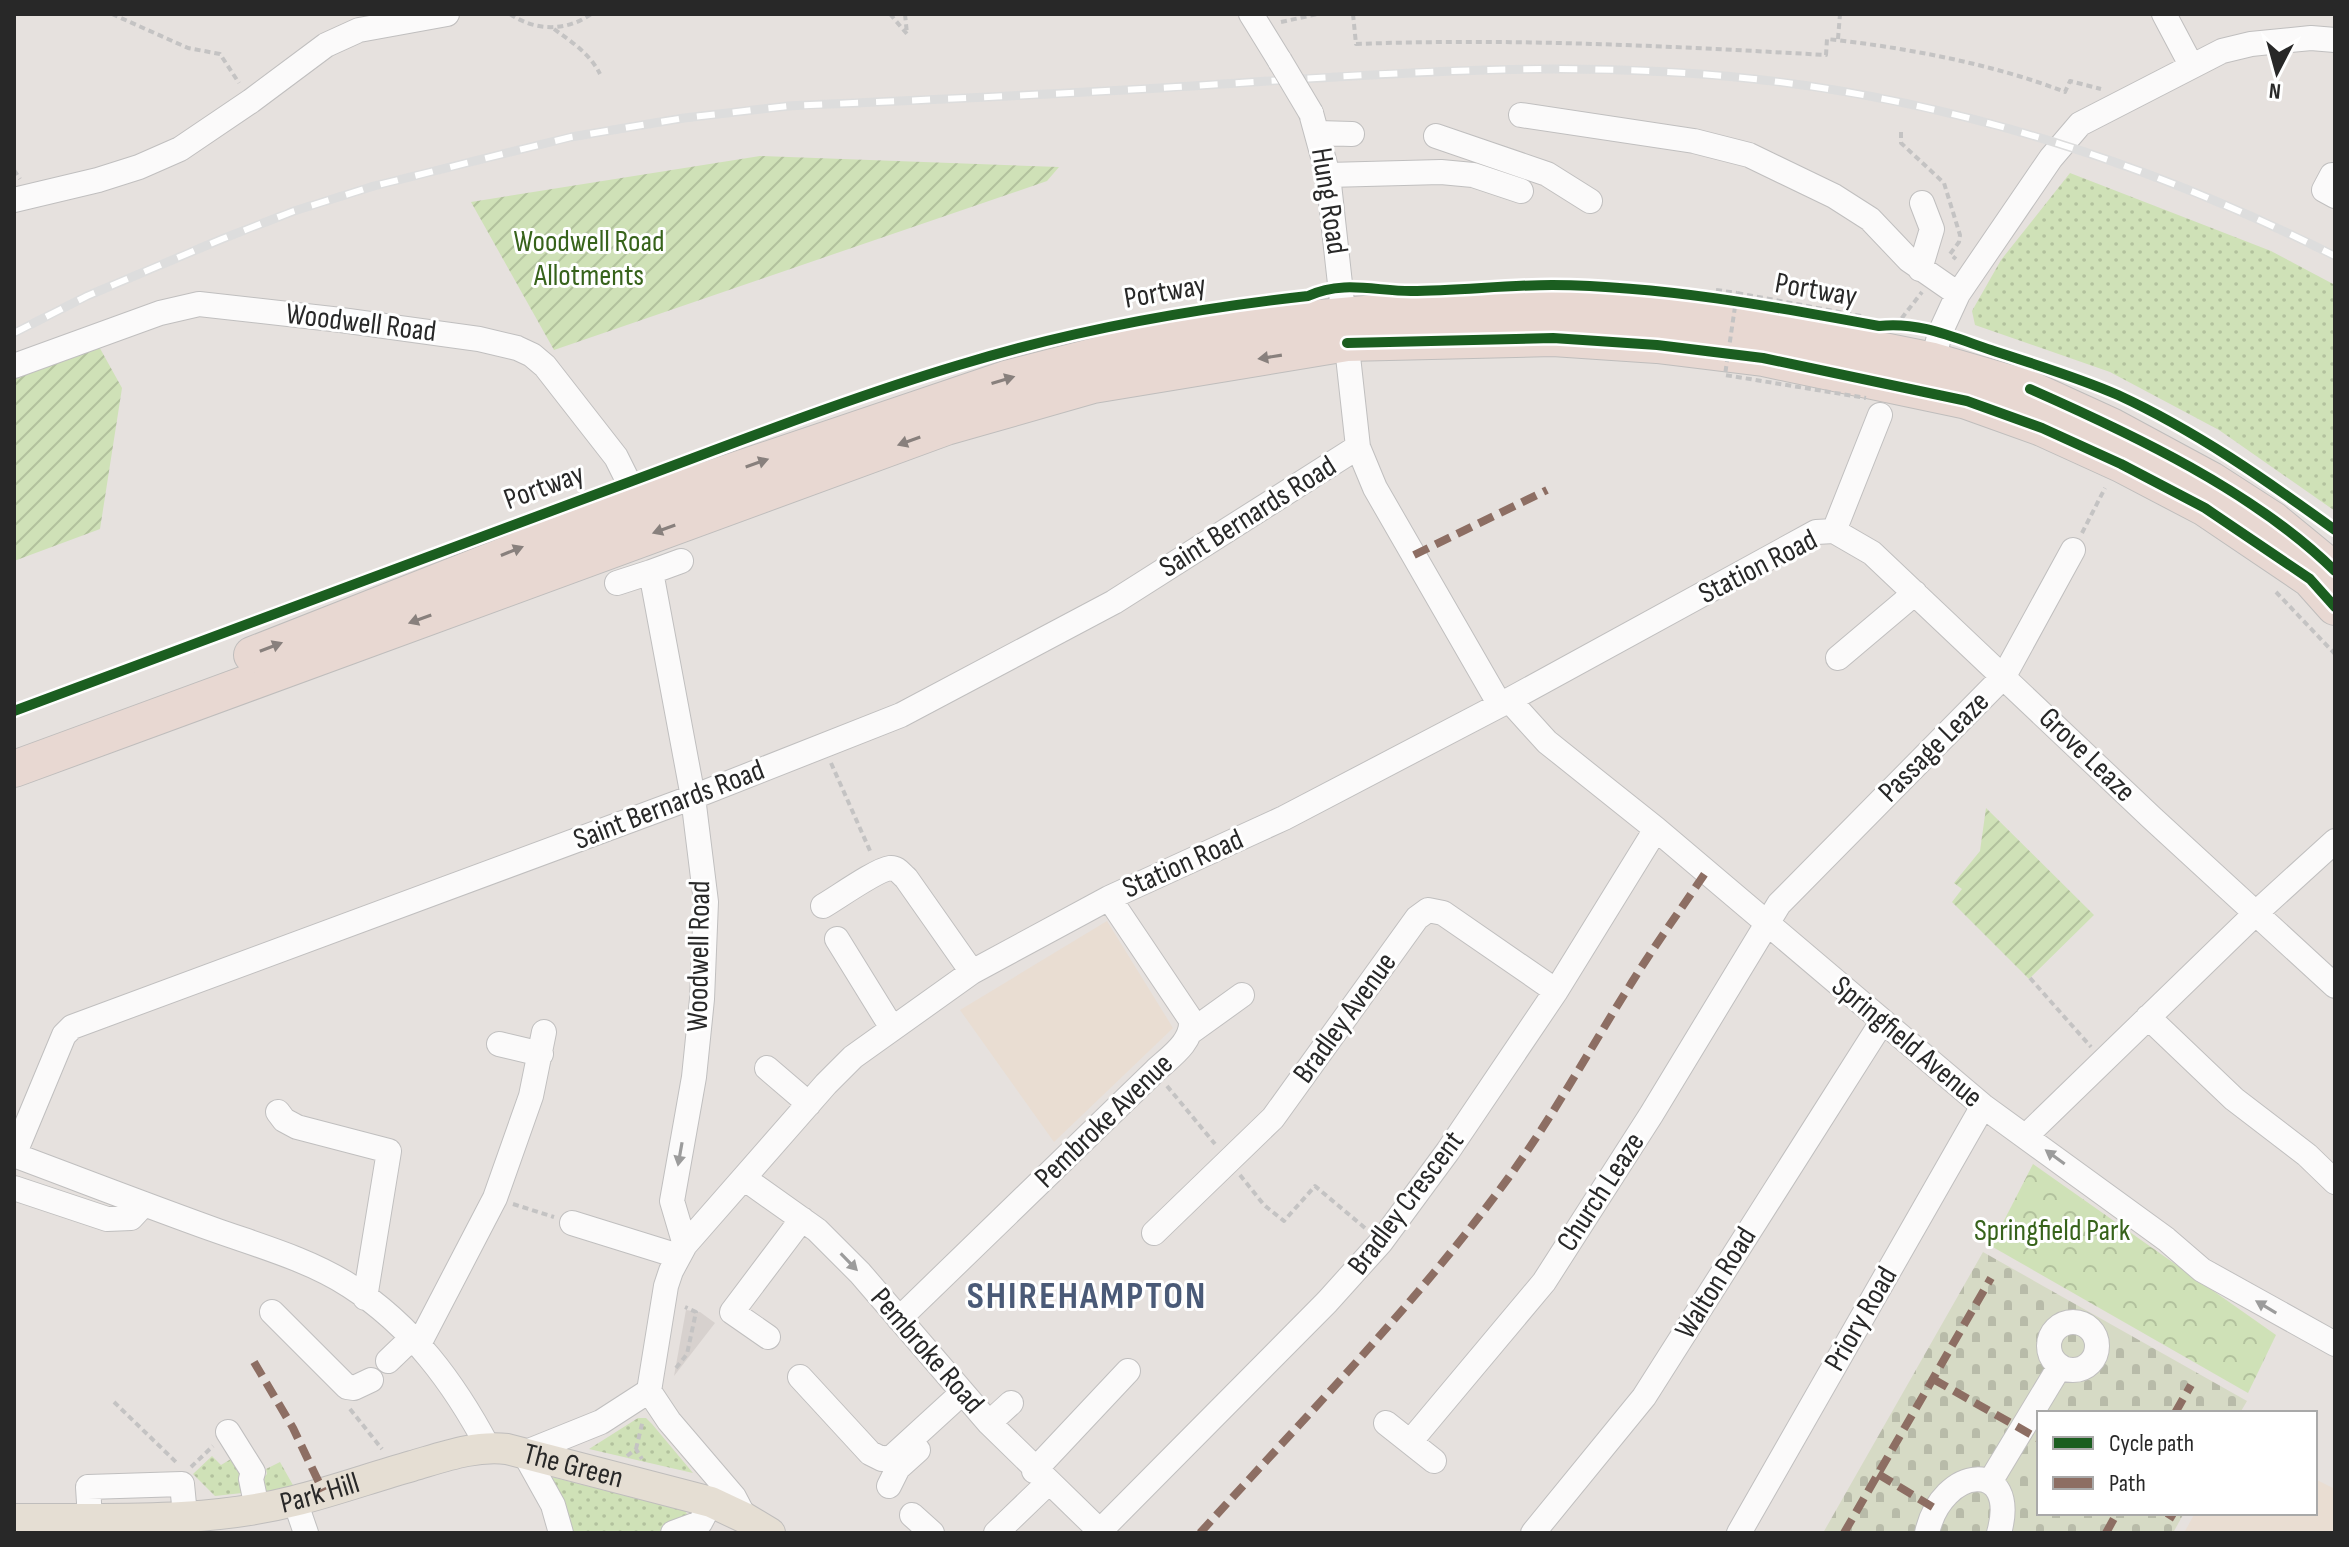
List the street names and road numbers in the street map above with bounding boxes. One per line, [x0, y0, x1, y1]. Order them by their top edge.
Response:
street label: Hung Road [1303, 145, 1355, 257]
street label: Portway [1772, 265, 1860, 315]
street label: Portway [1121, 267, 1209, 317]
street label: Woodwell Road [284, 296, 438, 350]
street label: Saint Bernards Road [1153, 448, 1343, 586]
street label: Portway [499, 456, 589, 518]
street label: Station Road [1693, 522, 1823, 612]
street label: Passage Leaze [1871, 684, 1997, 810]
street label: Grove Leaze [2031, 700, 2143, 810]
street label: Saint Bernards Road [568, 752, 770, 858]
street label: Station Road [1117, 821, 1249, 907]
street label: Woodwell Road [680, 880, 718, 1032]
street label: Bradley Avenue [1286, 946, 1404, 1090]
street label: Springfield Avenue [1824, 969, 1990, 1115]
street label: Pembroke Avenue [1027, 1046, 1181, 1196]
street label: Bradley Crescent [1340, 1124, 1472, 1282]
street label: Church Leaze [1549, 1126, 1653, 1258]
street label: Walton Road [1668, 1221, 1764, 1345]
street label: Priory Road [1817, 1260, 1905, 1378]
street label: Pembroke Road [863, 1281, 991, 1421]
street label: The Green [519, 1436, 627, 1496]
street label: Park Hill [277, 1465, 364, 1522]

